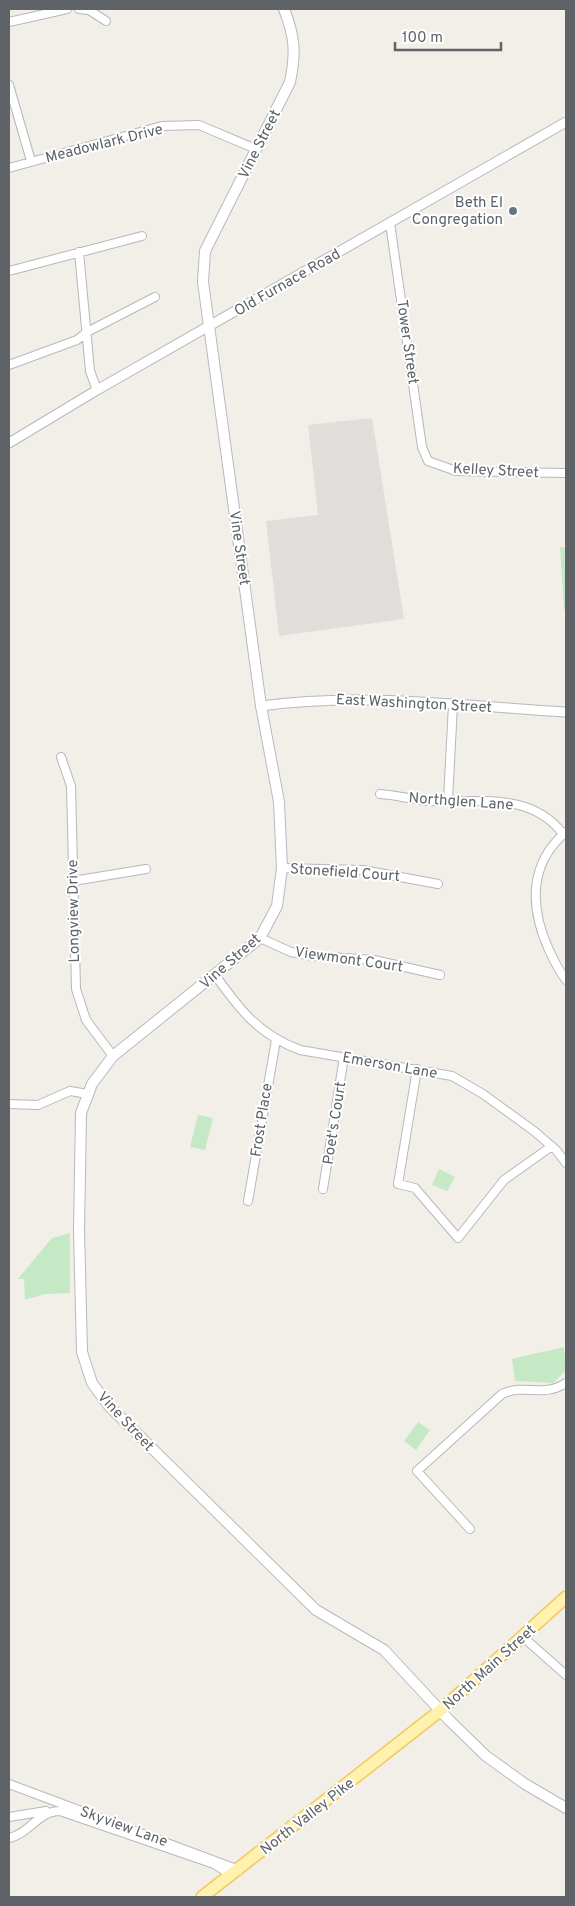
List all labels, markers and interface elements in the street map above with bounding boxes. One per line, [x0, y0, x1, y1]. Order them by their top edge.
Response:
scale bar [395, 20, 501, 52]
text: 100 m [402, 29, 443, 48]
street label: Vine Street [235, 107, 286, 182]
street label: Meadowlark Drive [44, 121, 165, 168]
place label: Beth El Congregation [412, 194, 503, 230]
marker: Beth El Congregation [507, 205, 519, 217]
street label: Old Furnace Road [231, 245, 344, 321]
street label: Tower Street [391, 299, 422, 386]
street label: Kelley Street [452, 460, 539, 483]
street label: Vine Street [224, 510, 253, 587]
street label: East Washington Street [335, 691, 492, 718]
street label: Northglen Lane [408, 789, 514, 816]
street label: Longview Drive [64, 859, 85, 963]
street label: Stonefield Court [289, 860, 401, 887]
street label: Vine Street [196, 930, 266, 994]
street label: Viewmont Court [293, 943, 404, 977]
street label: Emerson Lane [341, 1049, 439, 1084]
street label: Poet's Court [320, 1080, 351, 1166]
street label: Frost Place [247, 1082, 278, 1158]
street label: Vine Street [92, 1388, 157, 1456]
street label: North Main Street [439, 1621, 541, 1715]
street label: North Valley Pike [257, 1775, 359, 1860]
street label: Skyview Lane [77, 1803, 170, 1852]

